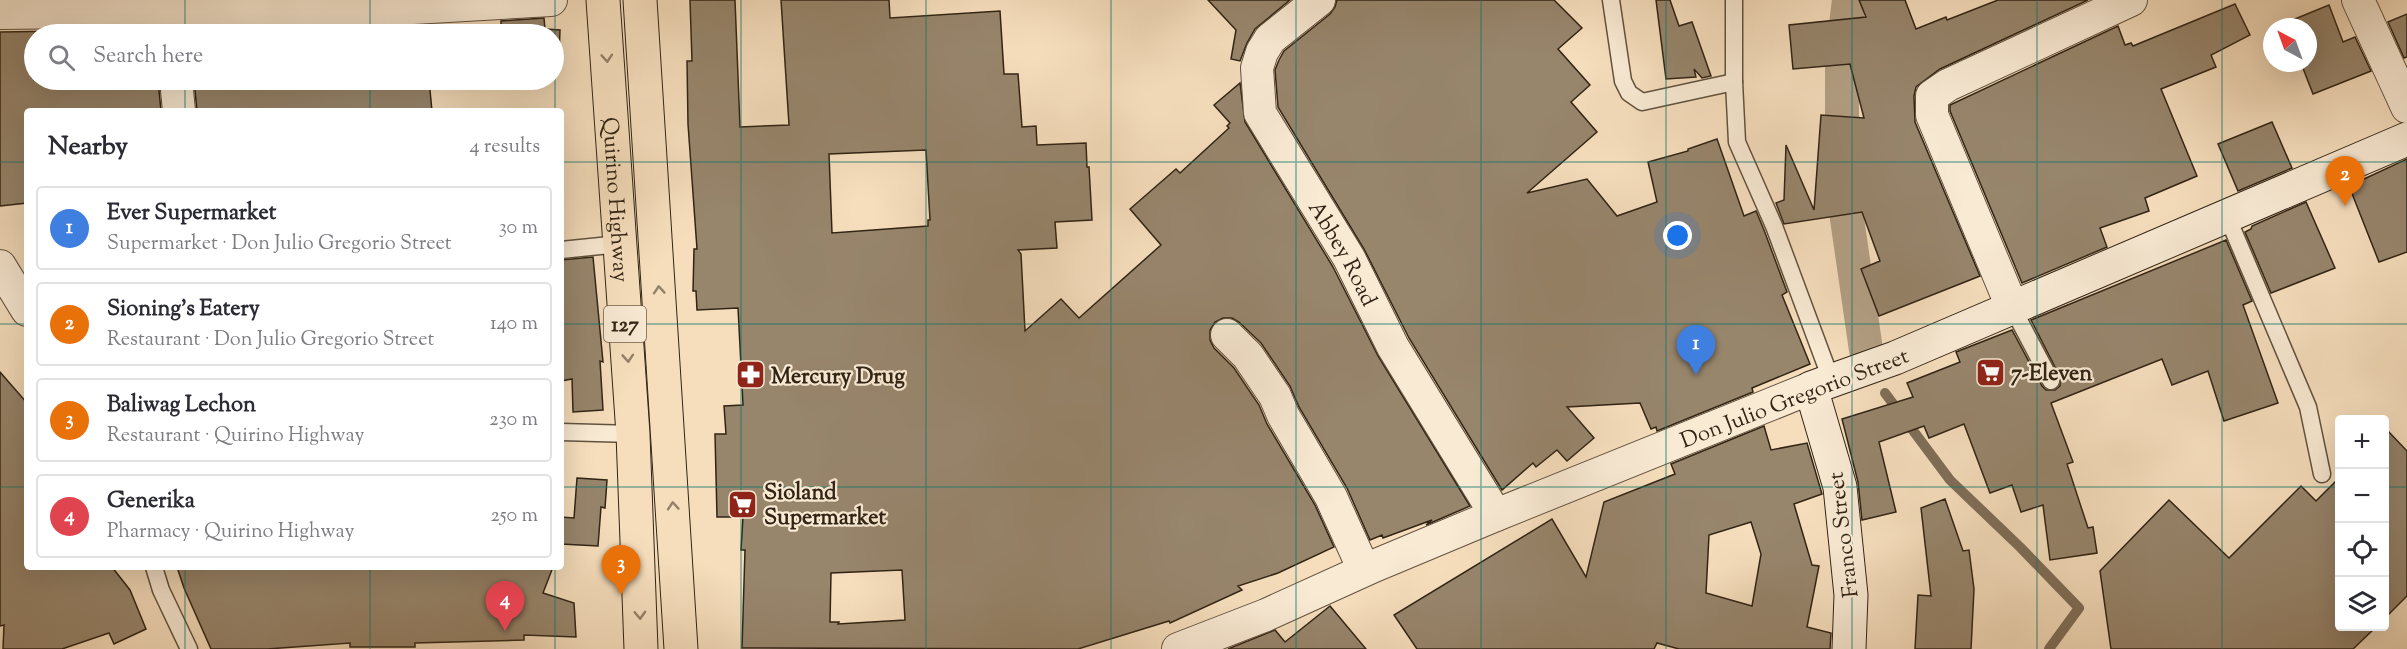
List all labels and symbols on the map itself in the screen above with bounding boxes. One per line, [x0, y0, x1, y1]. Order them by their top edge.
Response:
north arrow [2263, 18, 2317, 72]
one-way arrow [600, 54, 613, 63]
street label: Quirino Highway [592, 116, 635, 283]
pin: 2 [2326, 156, 2364, 206]
street label: Abbey Road [1299, 196, 1383, 313]
your location [1663, 221, 1692, 250]
one-way arrow [653, 286, 666, 295]
road number: 127 [604, 306, 646, 342]
pin: 1 [1676, 326, 1716, 375]
street label: Don Julio Gregorio Street [1676, 341, 1914, 458]
one-way arrow [621, 353, 634, 362]
supermarket icon: 7-Eleven [1974, 356, 2006, 388]
pharmacy icon: Mercury Drug [734, 359, 766, 391]
place label: 7-Eleven [2011, 359, 2092, 391]
place label: Mercury Drug [771, 362, 905, 394]
street label: Franco Street [1821, 469, 1869, 599]
place label: Sioland Supermarket [764, 478, 886, 535]
supermarket icon: Sioland Supermarket [727, 488, 759, 520]
one-way arrow [666, 501, 679, 510]
pin: 3 [602, 546, 640, 595]
pin: 4 [486, 582, 524, 631]
one-way arrow [633, 611, 646, 620]

